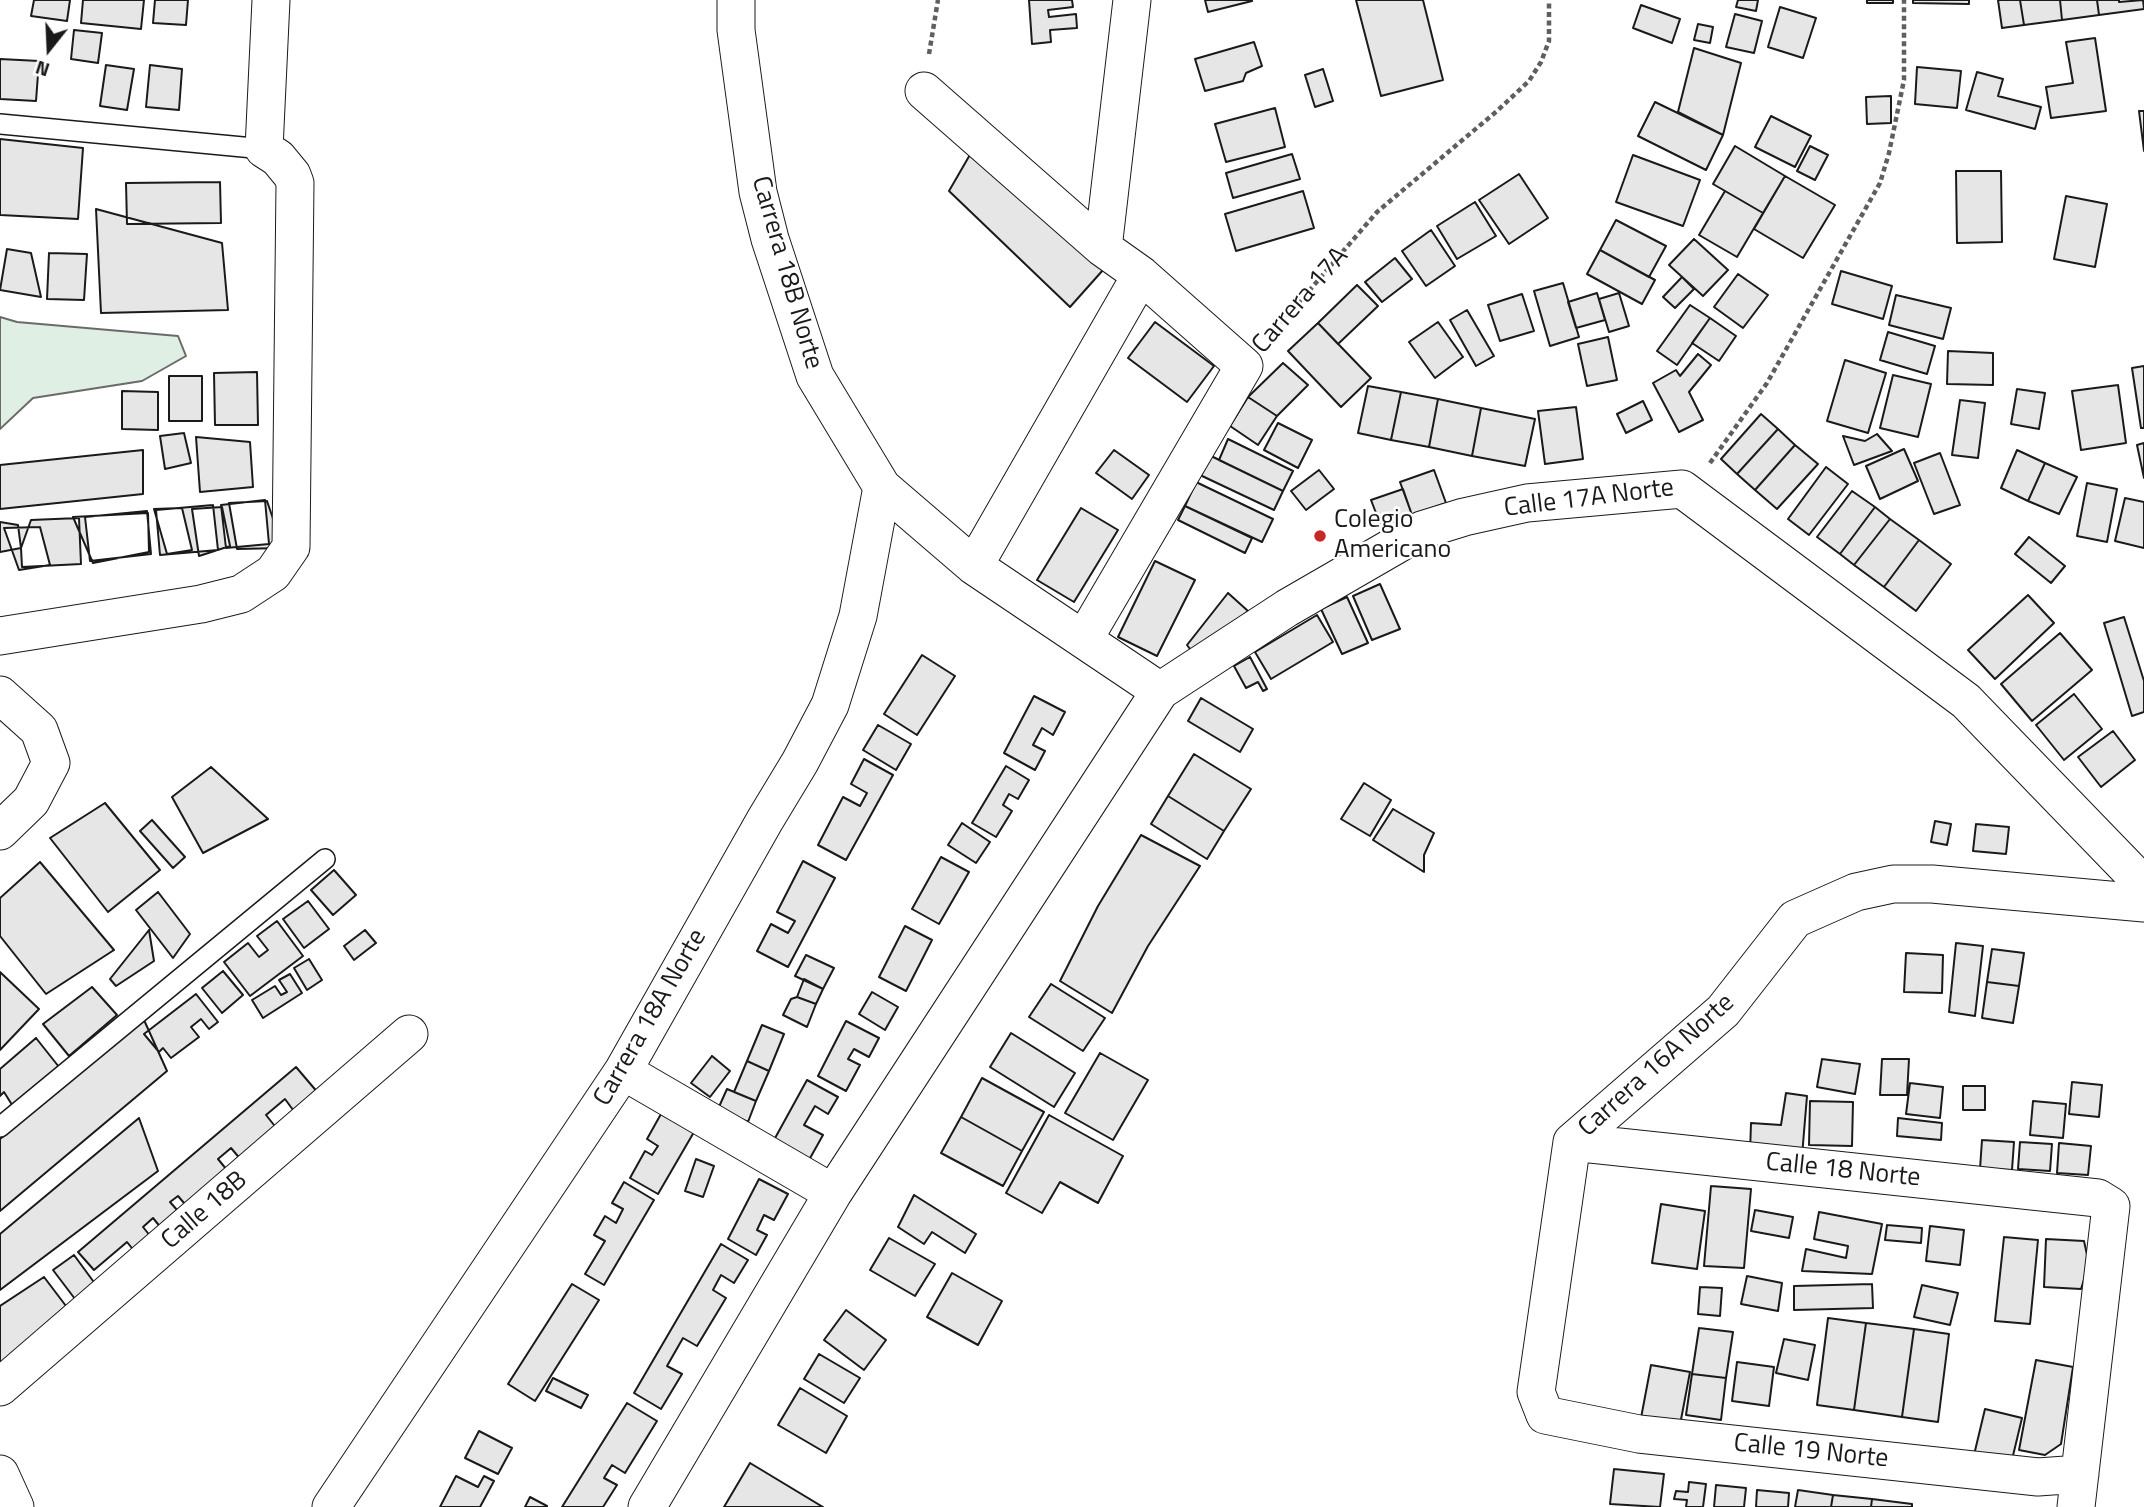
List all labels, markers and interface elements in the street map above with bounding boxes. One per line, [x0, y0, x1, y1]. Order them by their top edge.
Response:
north arrow [14, 14, 84, 84]
text: N [32, 54, 53, 85]
street label: Carrera 18B Norte [744, 173, 828, 373]
street label: Carrera 17A [1246, 242, 1356, 360]
street label: Calle 17A Norte [1502, 473, 1676, 525]
place label: Colegio Americano [1334, 505, 1451, 566]
marker: Colegio Americano [1312, 528, 1328, 544]
street label: Carrera 18A Norte [588, 924, 714, 1112]
street label: Carrera 16A Norte [1573, 988, 1741, 1144]
street label: Calle 18 Norte [1764, 1147, 1922, 1195]
street label: Calle 18B [156, 1165, 254, 1257]
street label: Calle 19 Norte [1732, 1428, 1890, 1476]

